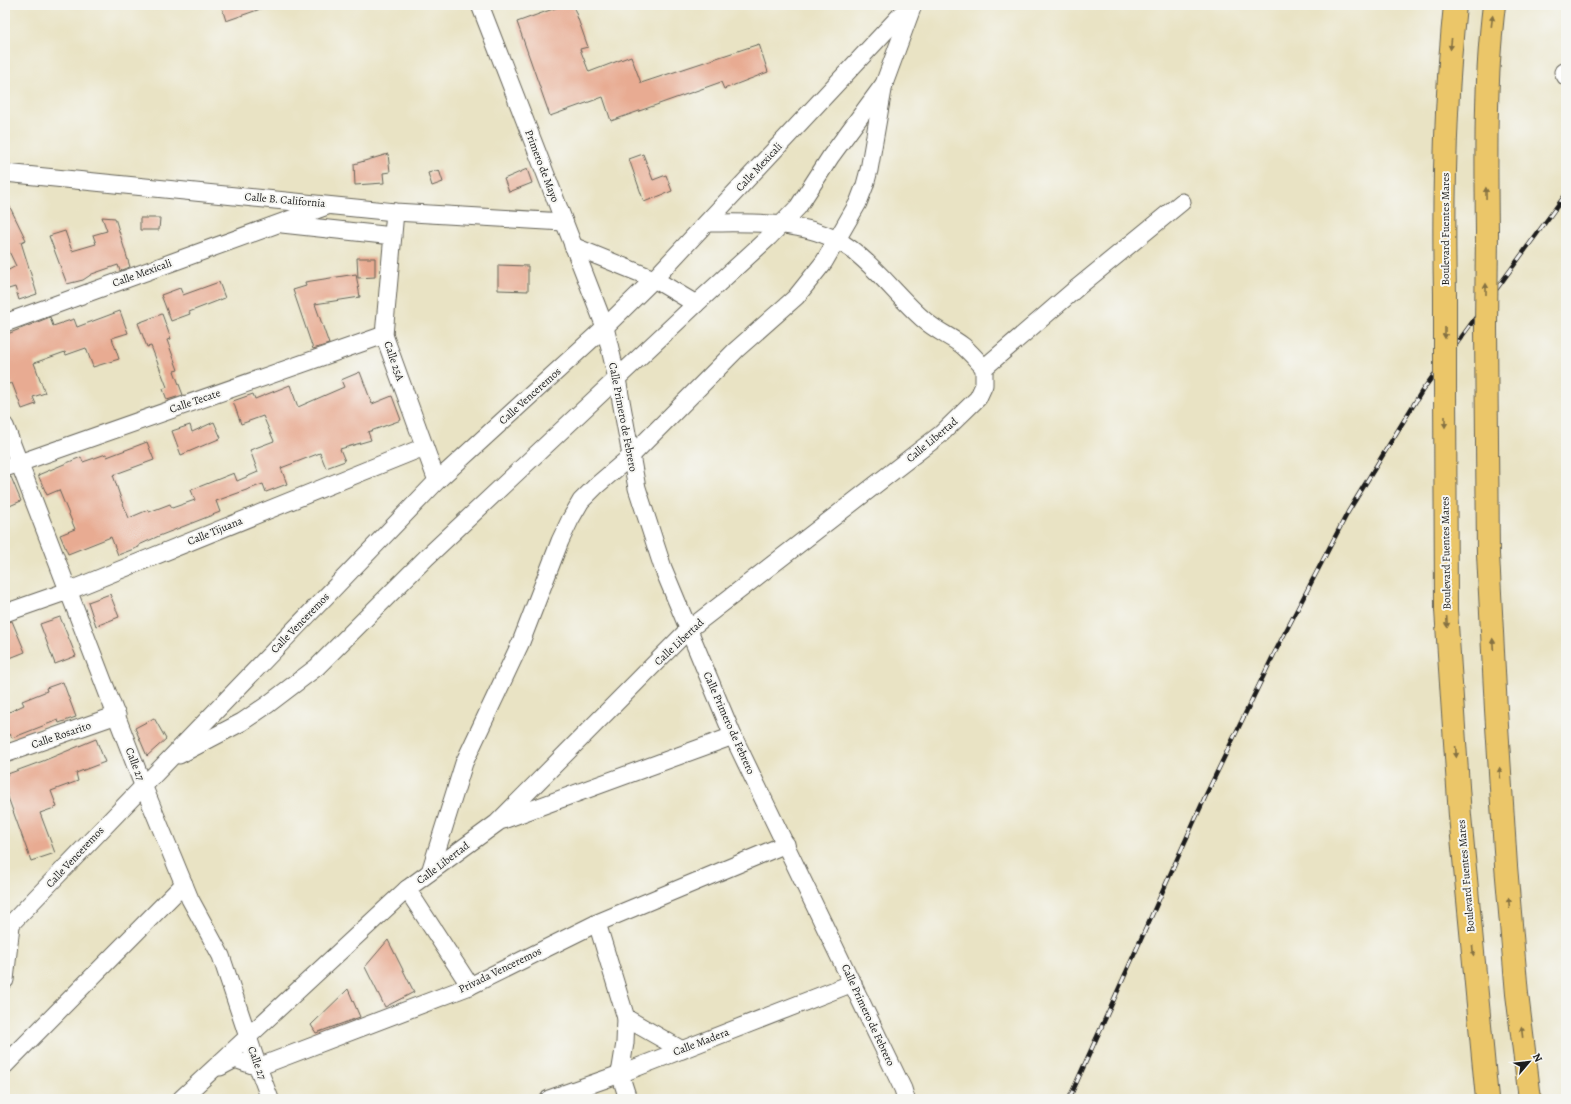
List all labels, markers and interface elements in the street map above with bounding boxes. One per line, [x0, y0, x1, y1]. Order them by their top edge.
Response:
one-way arrow [1489, 15, 1495, 28]
one-way arrow [1447, 38, 1454, 50]
street label: Primero de Mayo [521, 128, 563, 205]
street label: Calle Mexicali [732, 139, 786, 195]
street label: Boulevard Fuentes Mares [1438, 172, 1453, 286]
one-way arrow [1483, 186, 1489, 199]
street label: Calle B. California [244, 189, 327, 211]
street label: Calle Mexicali [110, 255, 174, 291]
one-way arrow [1483, 282, 1489, 295]
one-way arrow [1442, 327, 1448, 340]
street label: Calle 25A [380, 339, 408, 383]
street label: Calle Primero de Febrero [605, 361, 641, 473]
street label: Calle Venceremos [496, 364, 564, 428]
street label: Calle Tecate [168, 385, 223, 417]
street label: Calle Libertad [903, 414, 961, 466]
one-way arrow [1442, 416, 1448, 429]
street label: Boulevard Fuentes Mares [1438, 496, 1454, 610]
street label: Calle Tijuana [185, 513, 246, 549]
street label: Calle Venceremos [267, 589, 333, 657]
street label: Calle Libertad [651, 615, 707, 669]
one-way arrow [1444, 616, 1451, 628]
one-way arrow [1490, 637, 1496, 650]
street label: Calle Primero de Febrero [700, 669, 759, 777]
street label: Calle Rosarito [29, 718, 93, 752]
street label: Calle 27 [122, 745, 148, 783]
one-way arrow [1452, 746, 1459, 758]
one-way arrow [1497, 767, 1504, 779]
street label: Boulevard Fuentes Mares [1454, 819, 1478, 933]
street label: Calle Venceremos [43, 823, 107, 891]
street label: Calle Libertad [414, 838, 473, 888]
one-way arrow [1506, 897, 1513, 909]
street label: Privada Venceremos [456, 943, 544, 997]
one-way arrow [1469, 945, 1476, 957]
street label: Calle Primero de Febrero [838, 962, 898, 1069]
street label: Calle Madera [671, 1024, 732, 1060]
one-way arrow [1518, 1026, 1525, 1039]
north arrow [1509, 1042, 1549, 1082]
street label: Calle 27 [244, 1044, 270, 1082]
text: N [1529, 1050, 1546, 1065]

